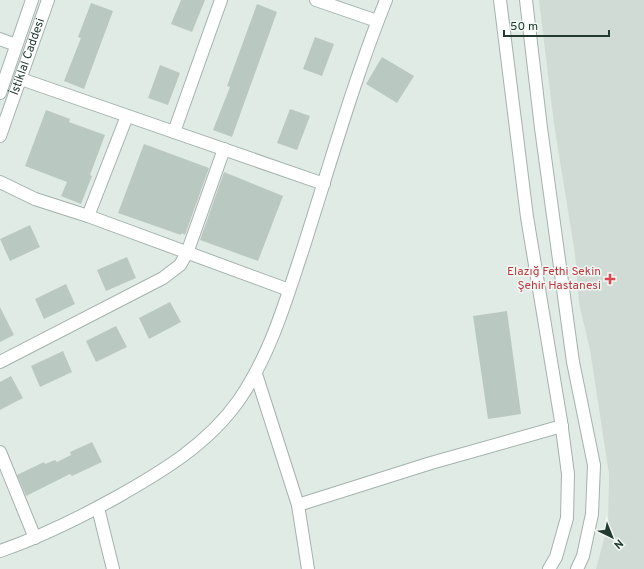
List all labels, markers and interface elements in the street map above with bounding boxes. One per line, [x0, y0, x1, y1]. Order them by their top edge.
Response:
scale bar [504, 12, 609, 38]
street label: İstiklal Caddesi [7, 16, 49, 97]
text: 50 m [510, 19, 538, 35]
place label: Elazığ Fethi Sekin Şehir Hastanesi [507, 264, 601, 294]
marker: Elazığ Fethi Sekin Şehir Hastanesi [604, 273, 616, 285]
north arrow [592, 517, 632, 557]
text: N [610, 536, 626, 551]

